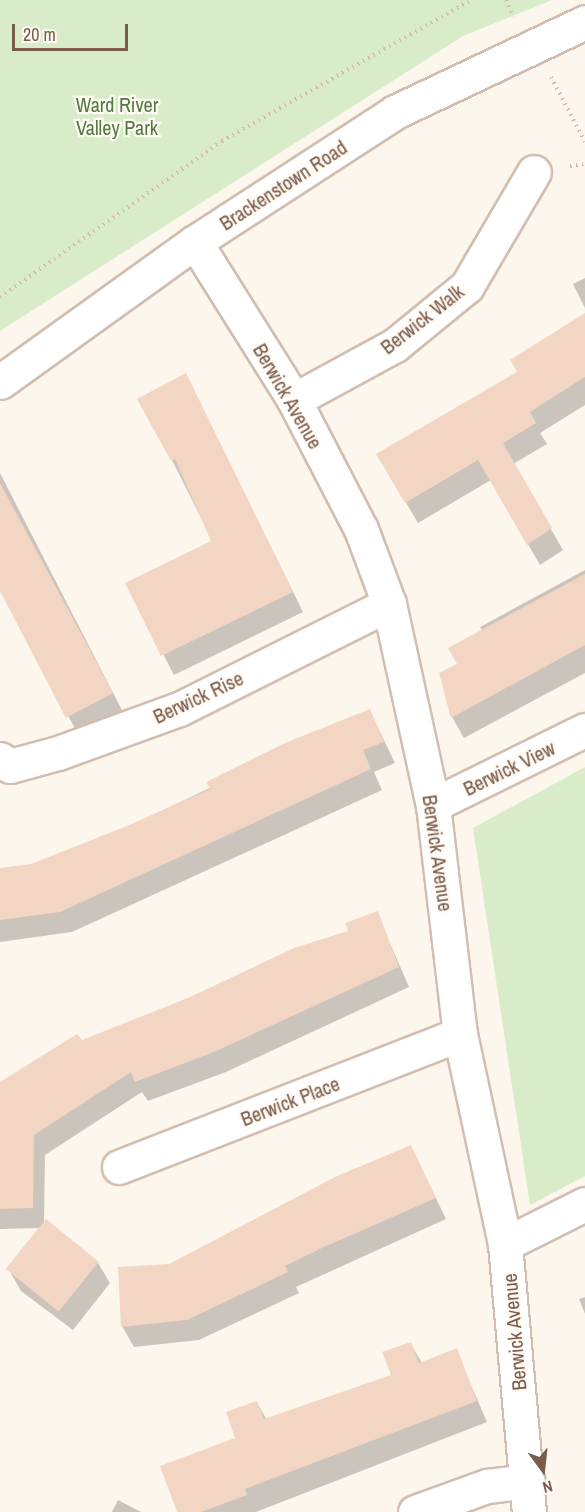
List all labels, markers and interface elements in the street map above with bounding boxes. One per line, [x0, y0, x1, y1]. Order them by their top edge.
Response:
scale bar [15, 12, 130, 50]
text: 20 m [23, 22, 56, 47]
park label: Ward River Valley Park [76, 93, 158, 140]
street label: Brackenstown Road [215, 135, 351, 235]
street label: Berwick Walk [376, 279, 468, 359]
street label: Berwick Avenue [248, 339, 328, 453]
street label: Berwick Rise [149, 666, 247, 728]
street label: Berwick View [459, 736, 559, 800]
street label: Berwick Avenue [418, 793, 458, 913]
street label: Berwick Place [237, 1071, 343, 1131]
street label: Berwick Avenue [497, 1272, 531, 1392]
north arrow [513, 1440, 573, 1500]
text: N [540, 1476, 555, 1499]

